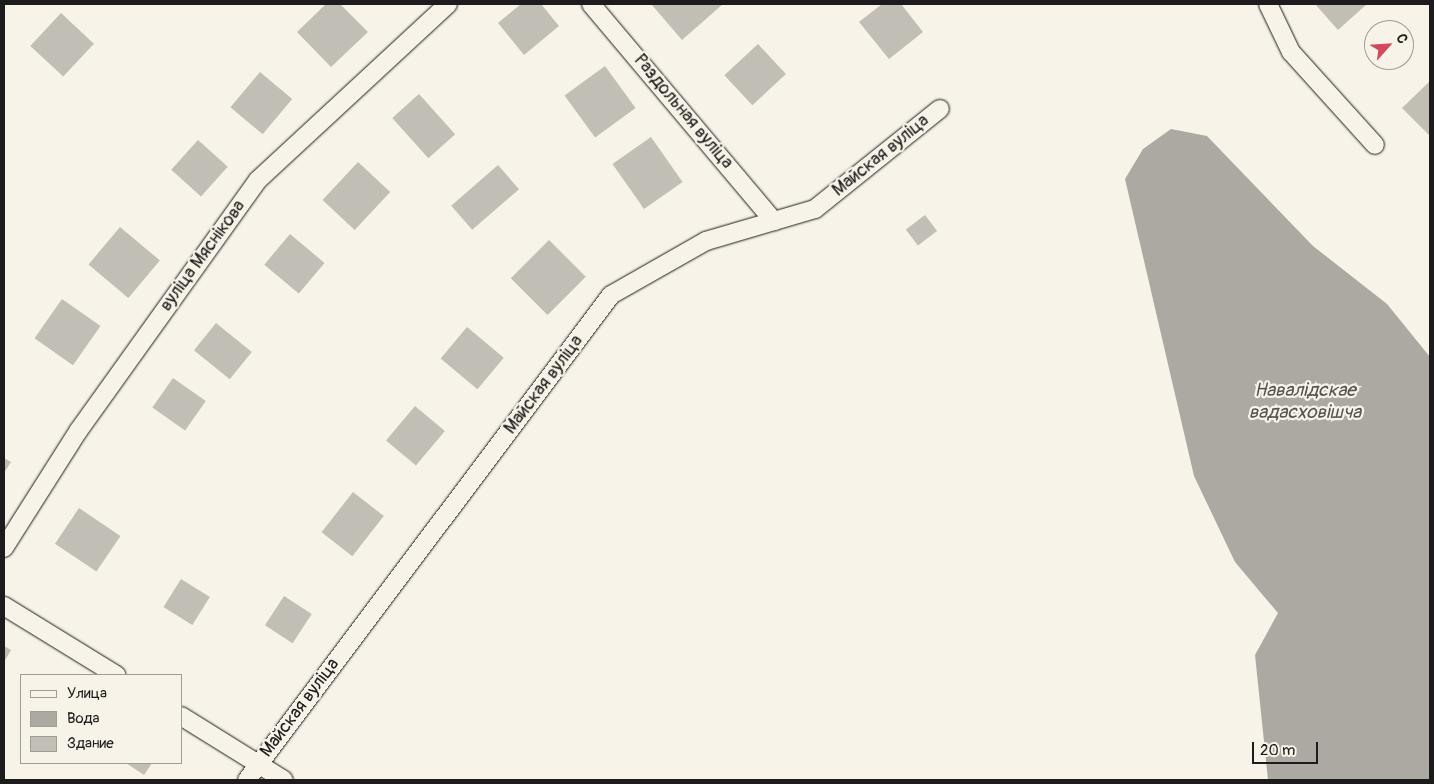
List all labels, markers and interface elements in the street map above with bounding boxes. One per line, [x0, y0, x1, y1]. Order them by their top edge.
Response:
north arrow [1364, 20, 1414, 70]
text: С [1392, 31, 1412, 46]
street label: Раздольная вуліца [629, 50, 737, 174]
street label: Майская вуліца [828, 110, 934, 202]
street label: вуліца Мяснікова [156, 196, 250, 316]
street label: Майская вуліца [500, 331, 588, 439]
water label: Навалідскае вадасховішча [1249, 380, 1361, 424]
street label: Майская вуліца [256, 654, 344, 762]
legend [20, 674, 182, 764]
text: Улица [67, 684, 107, 703]
text: Вода [67, 709, 100, 728]
scale bar [1254, 732, 1320, 764]
text: Здание [67, 734, 114, 753]
text: 20 m [1260, 741, 1295, 760]

